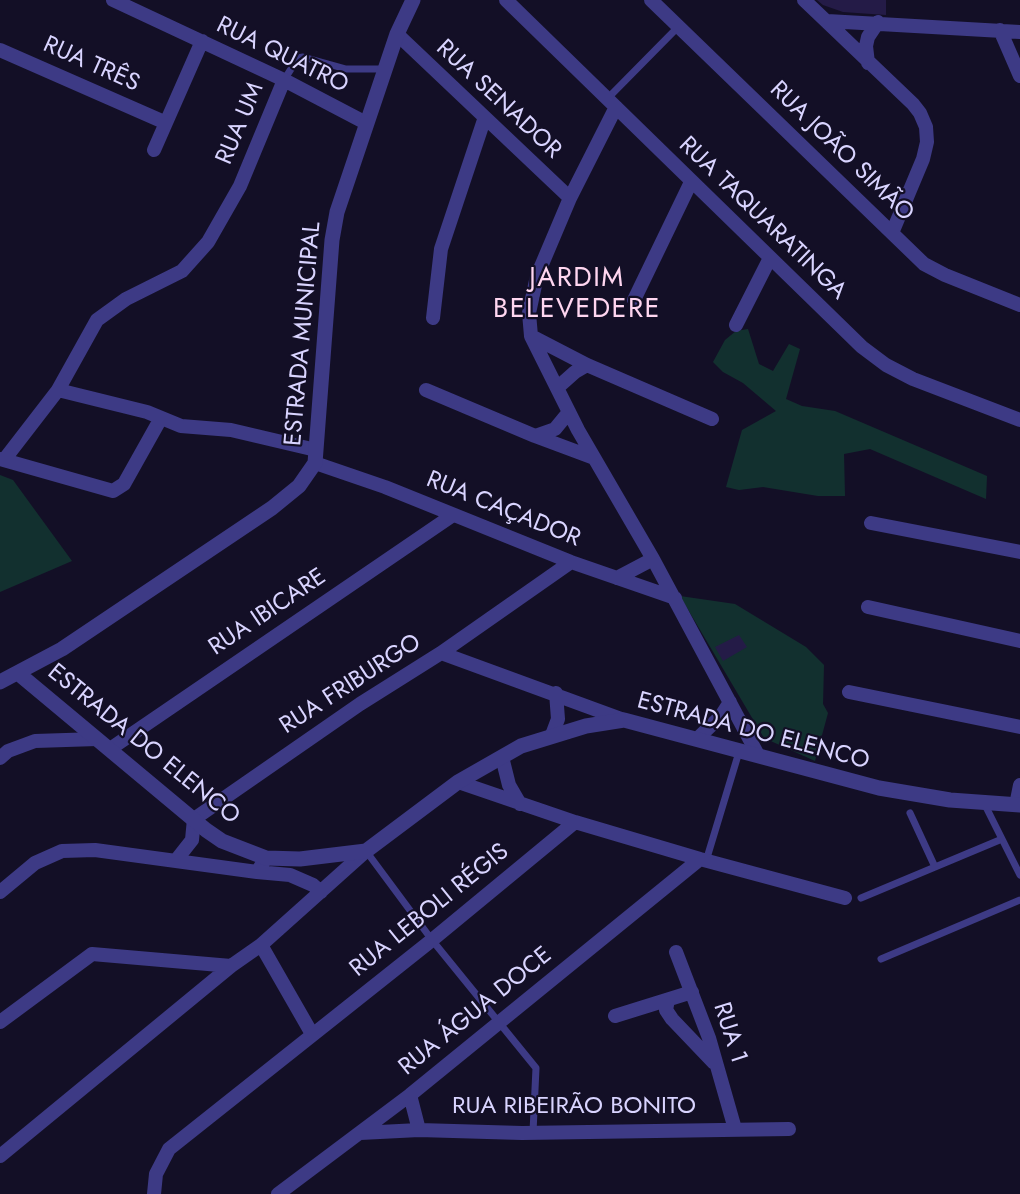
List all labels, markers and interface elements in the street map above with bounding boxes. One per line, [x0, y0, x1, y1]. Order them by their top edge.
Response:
street label: RUA QUATRO [211, 12, 353, 100]
street label: RUA TRÊS [38, 31, 144, 99]
street label: RUA SENADOR [429, 35, 567, 165]
street label: RUA JOÃO SIMÃO [763, 76, 919, 228]
street label: RUA UM [211, 79, 271, 169]
street label: RUA TAQUARATINGA [672, 131, 852, 307]
street label: ESTRADA MUNICIPAL [280, 221, 328, 447]
district label: JARDIM BELEVEDERE [493, 263, 661, 326]
street label: RUA CAÇADOR [422, 466, 584, 554]
street label: RUA IBICARE [204, 563, 332, 663]
street label: RUA FRIBURGO [275, 629, 427, 741]
street label: ESTRADA DO ELENCO [41, 659, 245, 831]
street label: ESTRADA DO ELENCO [634, 687, 872, 777]
street label: RUA LEBOLI RÉGIS [345, 838, 515, 984]
street label: RUA ÁGUA DOCE [394, 942, 558, 1082]
street label: RUA 1 [706, 999, 752, 1067]
street label: RUA RIBEIRÃO BONITO [452, 1093, 696, 1121]

